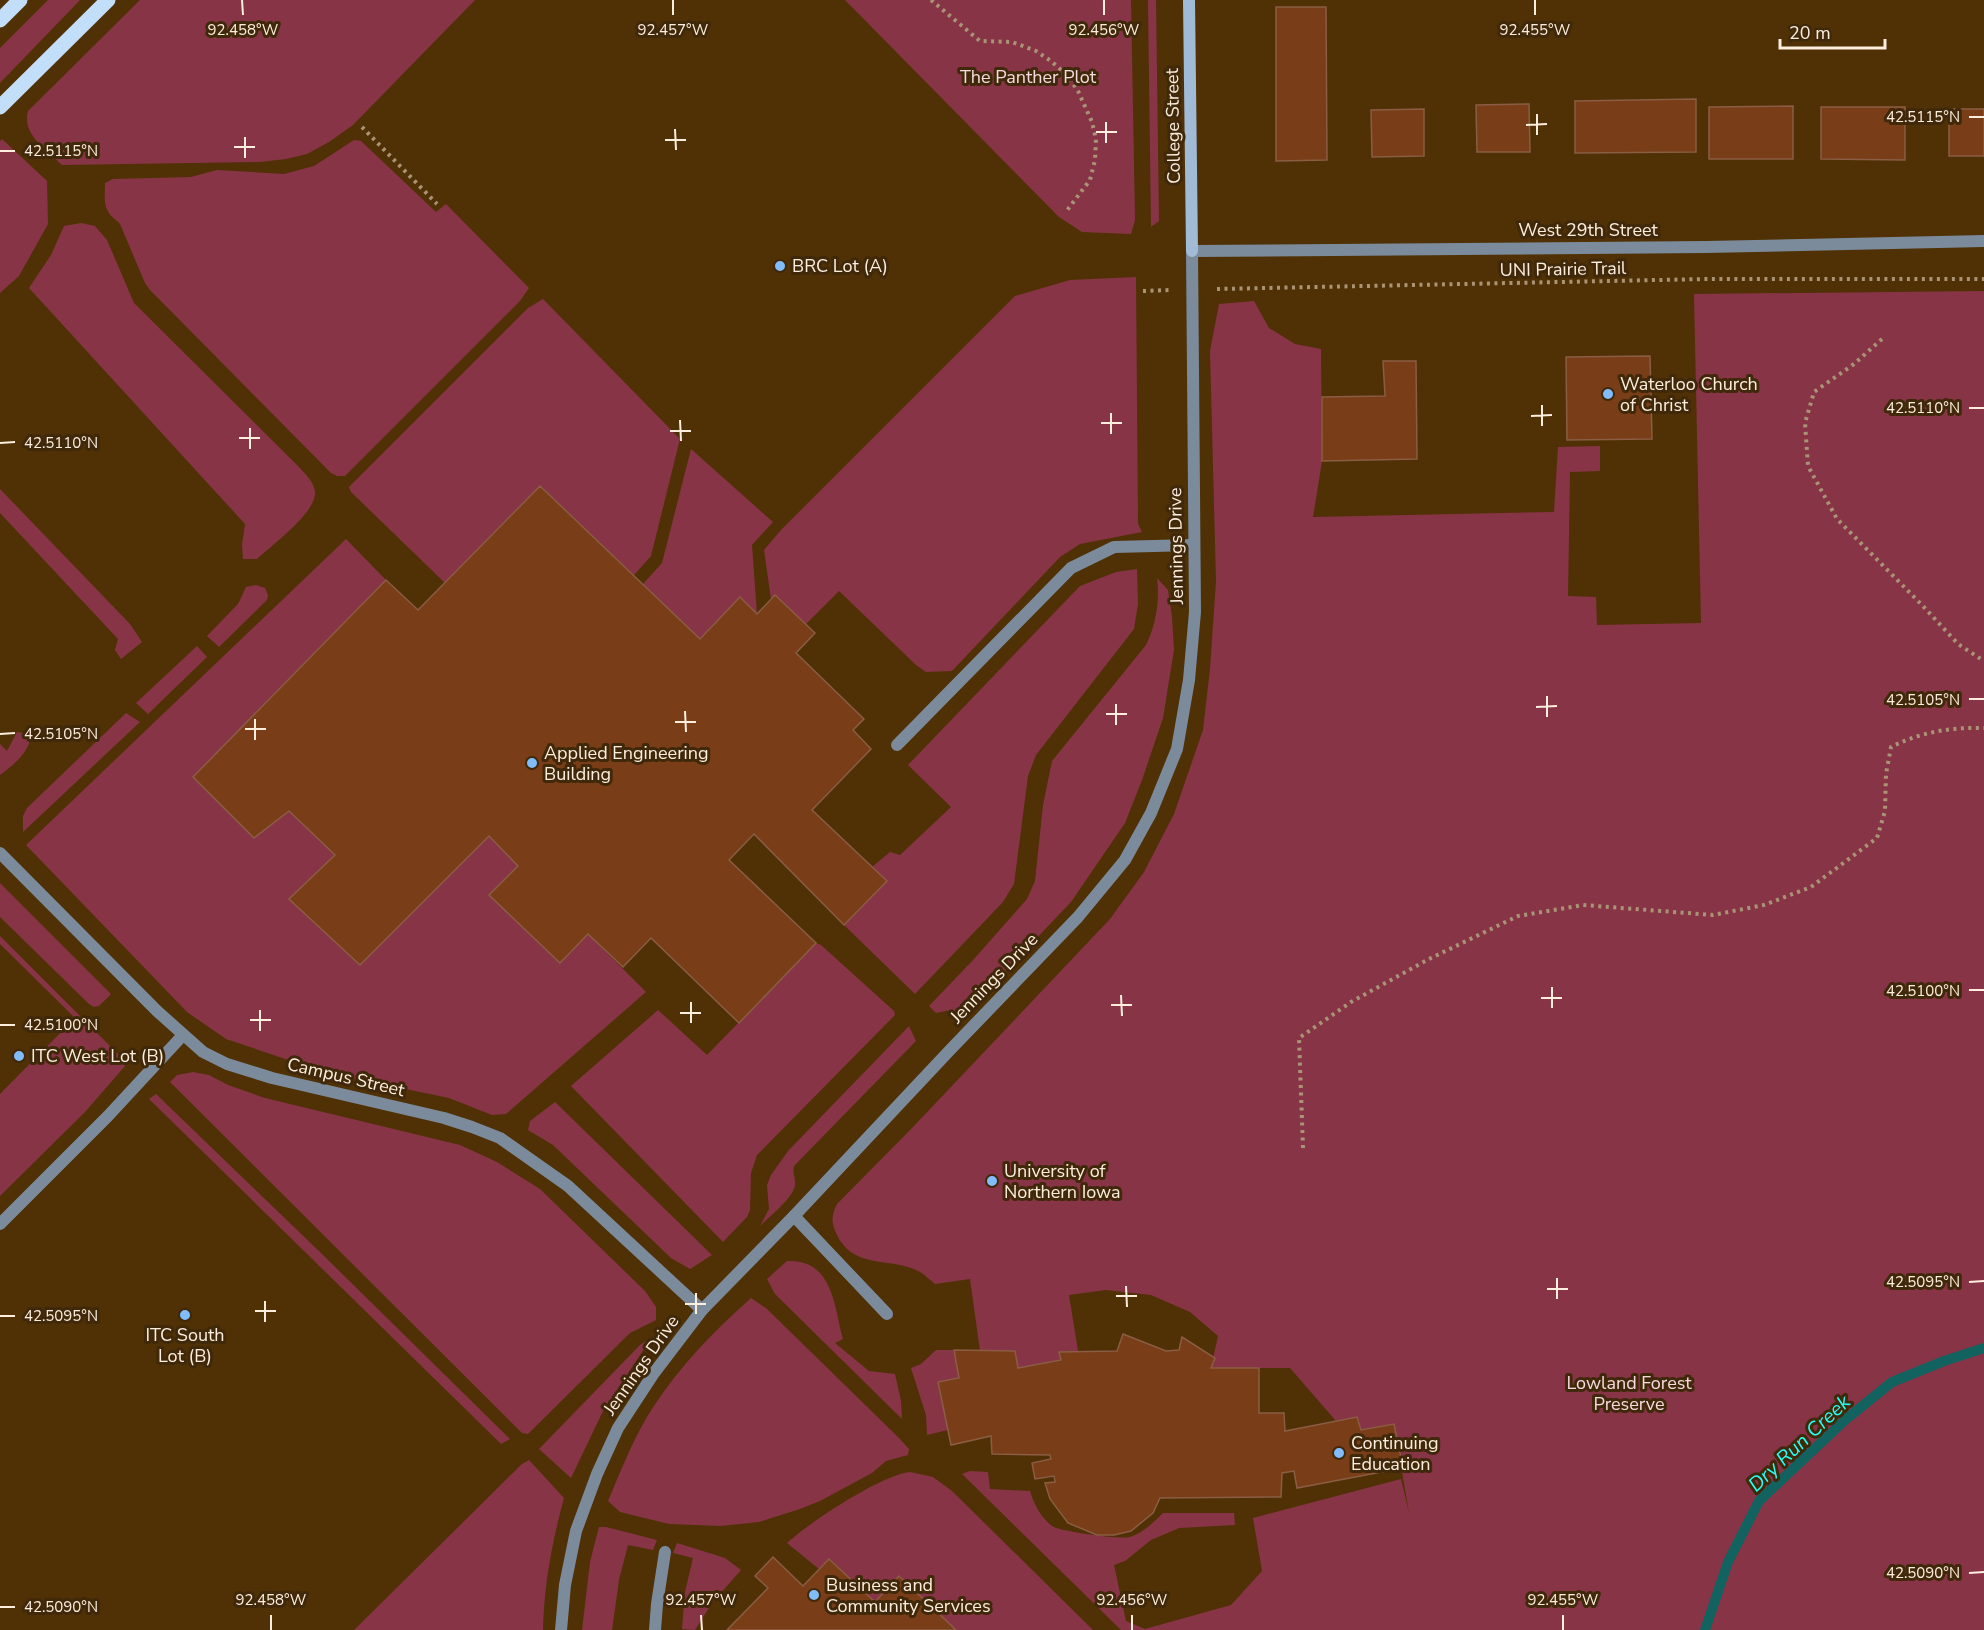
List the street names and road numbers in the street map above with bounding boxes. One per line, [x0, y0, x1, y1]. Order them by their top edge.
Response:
street label: College Street [1160, 67, 1186, 184]
street label: West 29th Street [1518, 218, 1659, 242]
street label: UNI Prairie Trail [1499, 256, 1627, 282]
street label: Jennings Drive [1163, 487, 1189, 606]
street label: Jennings Drive [944, 928, 1043, 1029]
street label: Campus Street [285, 1052, 408, 1102]
street label: Jennings Drive [597, 1310, 684, 1421]

